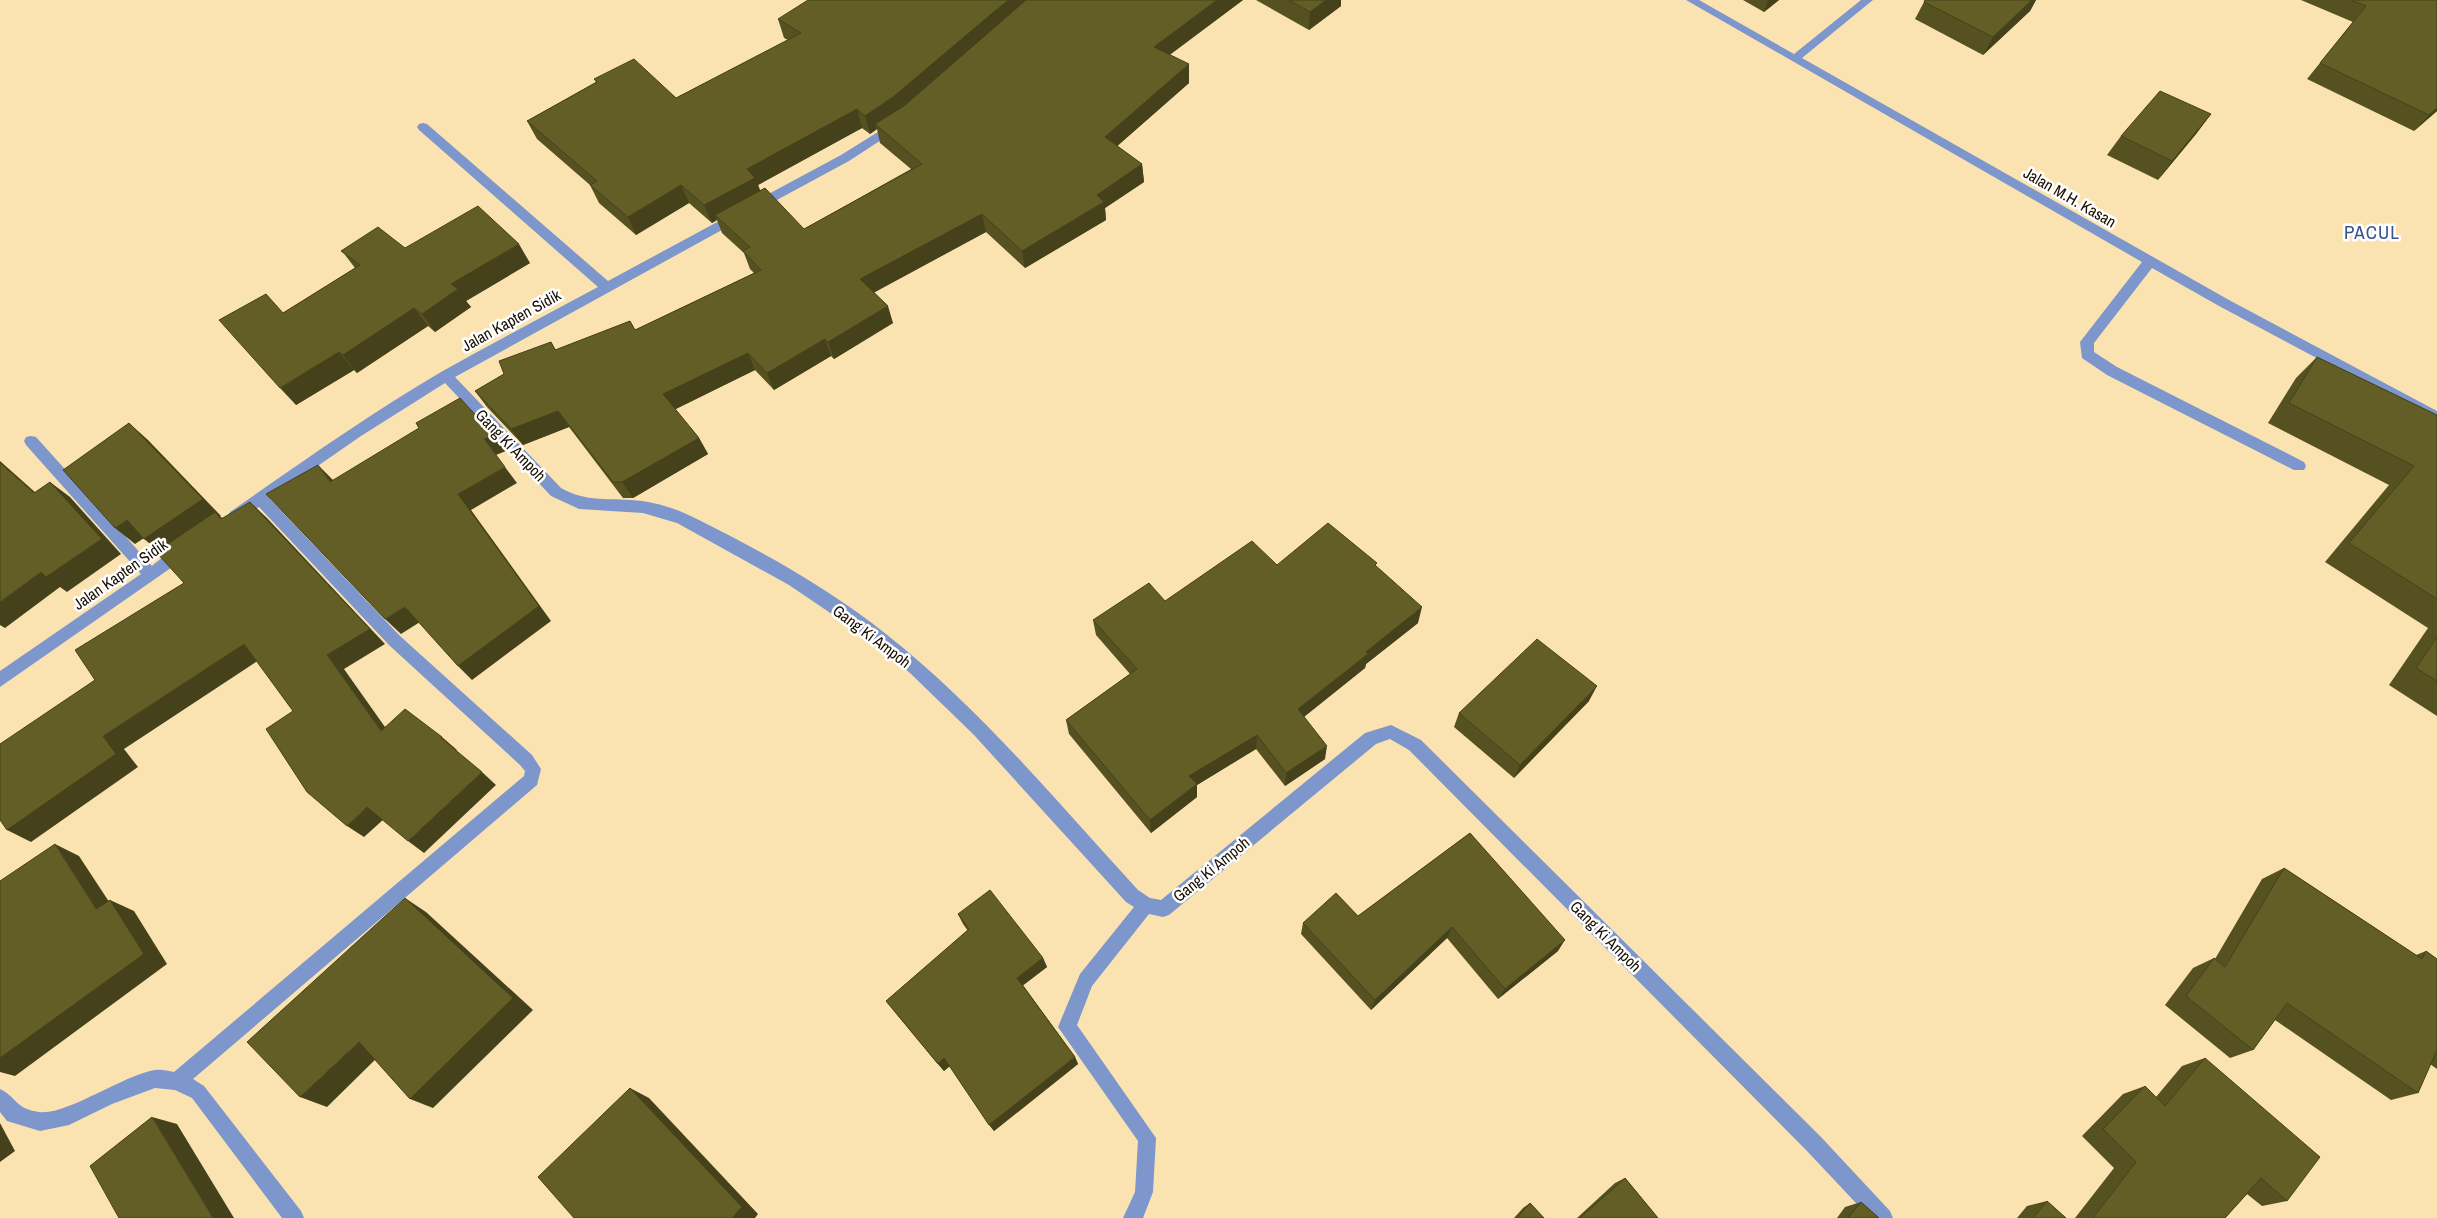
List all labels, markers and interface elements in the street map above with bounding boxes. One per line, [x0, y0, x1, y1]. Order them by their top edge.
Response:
street label: Jalan M.H. Kasan [2020, 162, 2120, 232]
district label: PACUL [2344, 219, 2400, 245]
street label: Jalan Kapten Sidik [457, 283, 565, 356]
street label: Gang Ki Ampoh [471, 404, 551, 486]
street label: Jalan Kapten Sidik [69, 533, 172, 615]
street label: Gang Ki Ampoh [828, 599, 916, 673]
street label: Gang Ki Ampoh [1168, 831, 1254, 907]
street label: Gang Ki Ampoh [1565, 895, 1647, 977]

